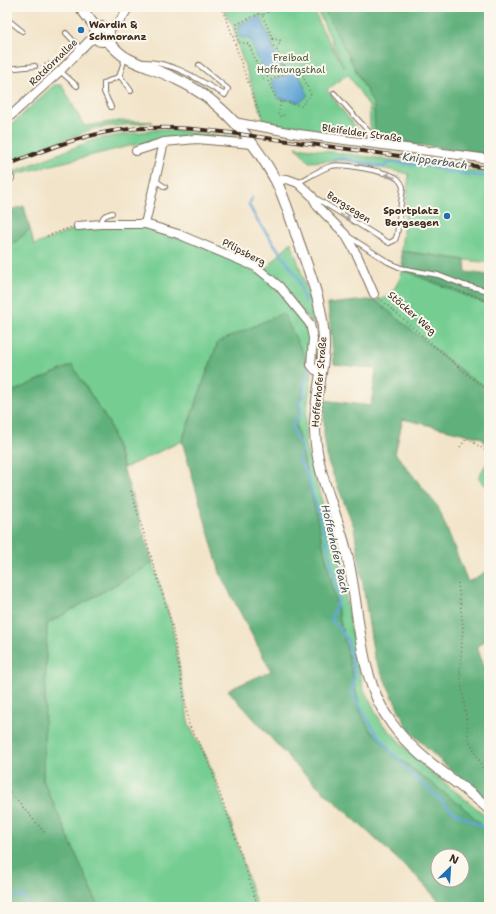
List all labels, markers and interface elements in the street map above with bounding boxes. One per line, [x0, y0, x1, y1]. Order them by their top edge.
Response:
place label: Wardin & Schmoranz [89, 18, 147, 43]
marker: Wardin & Schmoranz [76, 25, 86, 35]
street label: Rotdornallee [26, 35, 80, 88]
park label: Freibad Hoffnungsthal [257, 51, 325, 76]
street label: Bleifelder Straße [321, 121, 403, 145]
water label: Knipperbach [401, 149, 469, 173]
one-way arrow [384, 173, 396, 179]
street label: Bergsegen [324, 188, 374, 226]
place label: Sportplatz Bergsegen [383, 204, 439, 229]
marker: Sportplatz Bergsegen [442, 211, 452, 221]
one-way arrow [339, 213, 351, 220]
street label: Pflipsberg [220, 235, 268, 269]
street label: Stöcker Weg [385, 288, 439, 338]
street label: Hofferhofer Straße [309, 336, 329, 428]
water label: Hofferhofer Bach [317, 503, 353, 595]
north arrow [430, 848, 470, 888]
text: N [447, 851, 461, 868]

